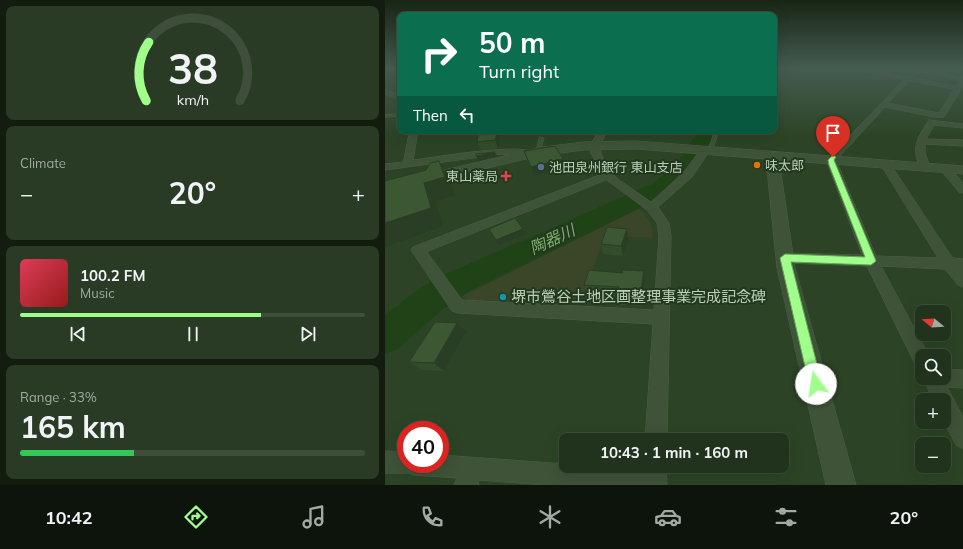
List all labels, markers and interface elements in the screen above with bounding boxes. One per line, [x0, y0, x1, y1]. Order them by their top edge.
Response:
text: 50 m [479, 25, 545, 60]
icon: right [413, 28, 465, 80]
text: 38 [168, 42, 217, 94]
text: Turn right [479, 60, 559, 83]
text: km/h [176, 90, 209, 108]
icon: left [456, 104, 478, 126]
text: Then [413, 106, 448, 125]
pin [816, 116, 850, 157]
icon: arrive [822, 122, 844, 144]
text: Climate [20, 155, 66, 171]
place label: 味太郎 [765, 157, 804, 173]
place label: 池田泉州銀行 東山支店 [549, 159, 682, 175]
marker: 味太郎 [752, 160, 762, 170]
marker: 池田泉州銀行 東山支店 [536, 162, 546, 172]
place label: 東山薬局 [446, 168, 498, 184]
marker: 東山薬局 [501, 171, 511, 181]
text: 20° [169, 174, 216, 212]
text: − [20, 180, 33, 208]
text: + [352, 180, 365, 208]
water label: 陶器川 [526, 219, 580, 258]
text: 100.2 FM [80, 266, 145, 285]
text: Music [80, 285, 115, 301]
place label: 堺市鶯谷土地区画整理事業完成記念碑 [511, 287, 766, 306]
marker: 堺市鶯谷土地区画整理事業完成記念碑 [498, 292, 508, 302]
north arrow [915, 305, 951, 341]
map controls [915, 305, 951, 473]
icon: previous [67, 323, 89, 345]
icon: pause [182, 323, 204, 345]
icon: next [297, 323, 319, 345]
button: search [915, 349, 951, 385]
position arrow [795, 363, 837, 405]
text: Range · 33% [20, 389, 97, 405]
button: + [915, 393, 951, 429]
text: 165 km [20, 408, 126, 446]
speed limit sign: 40 [397, 421, 449, 473]
button: − [915, 437, 951, 473]
text: 10:43 · 1 min · 160 m [600, 443, 748, 462]
icon: directions [182, 503, 210, 531]
icon: music [300, 503, 328, 531]
icon: phone [418, 503, 446, 531]
icon: climate [536, 503, 564, 531]
icon: car [654, 503, 682, 531]
icon: filters [772, 503, 800, 531]
text: 10:42 [45, 506, 93, 529]
text: 20° [890, 506, 918, 529]

